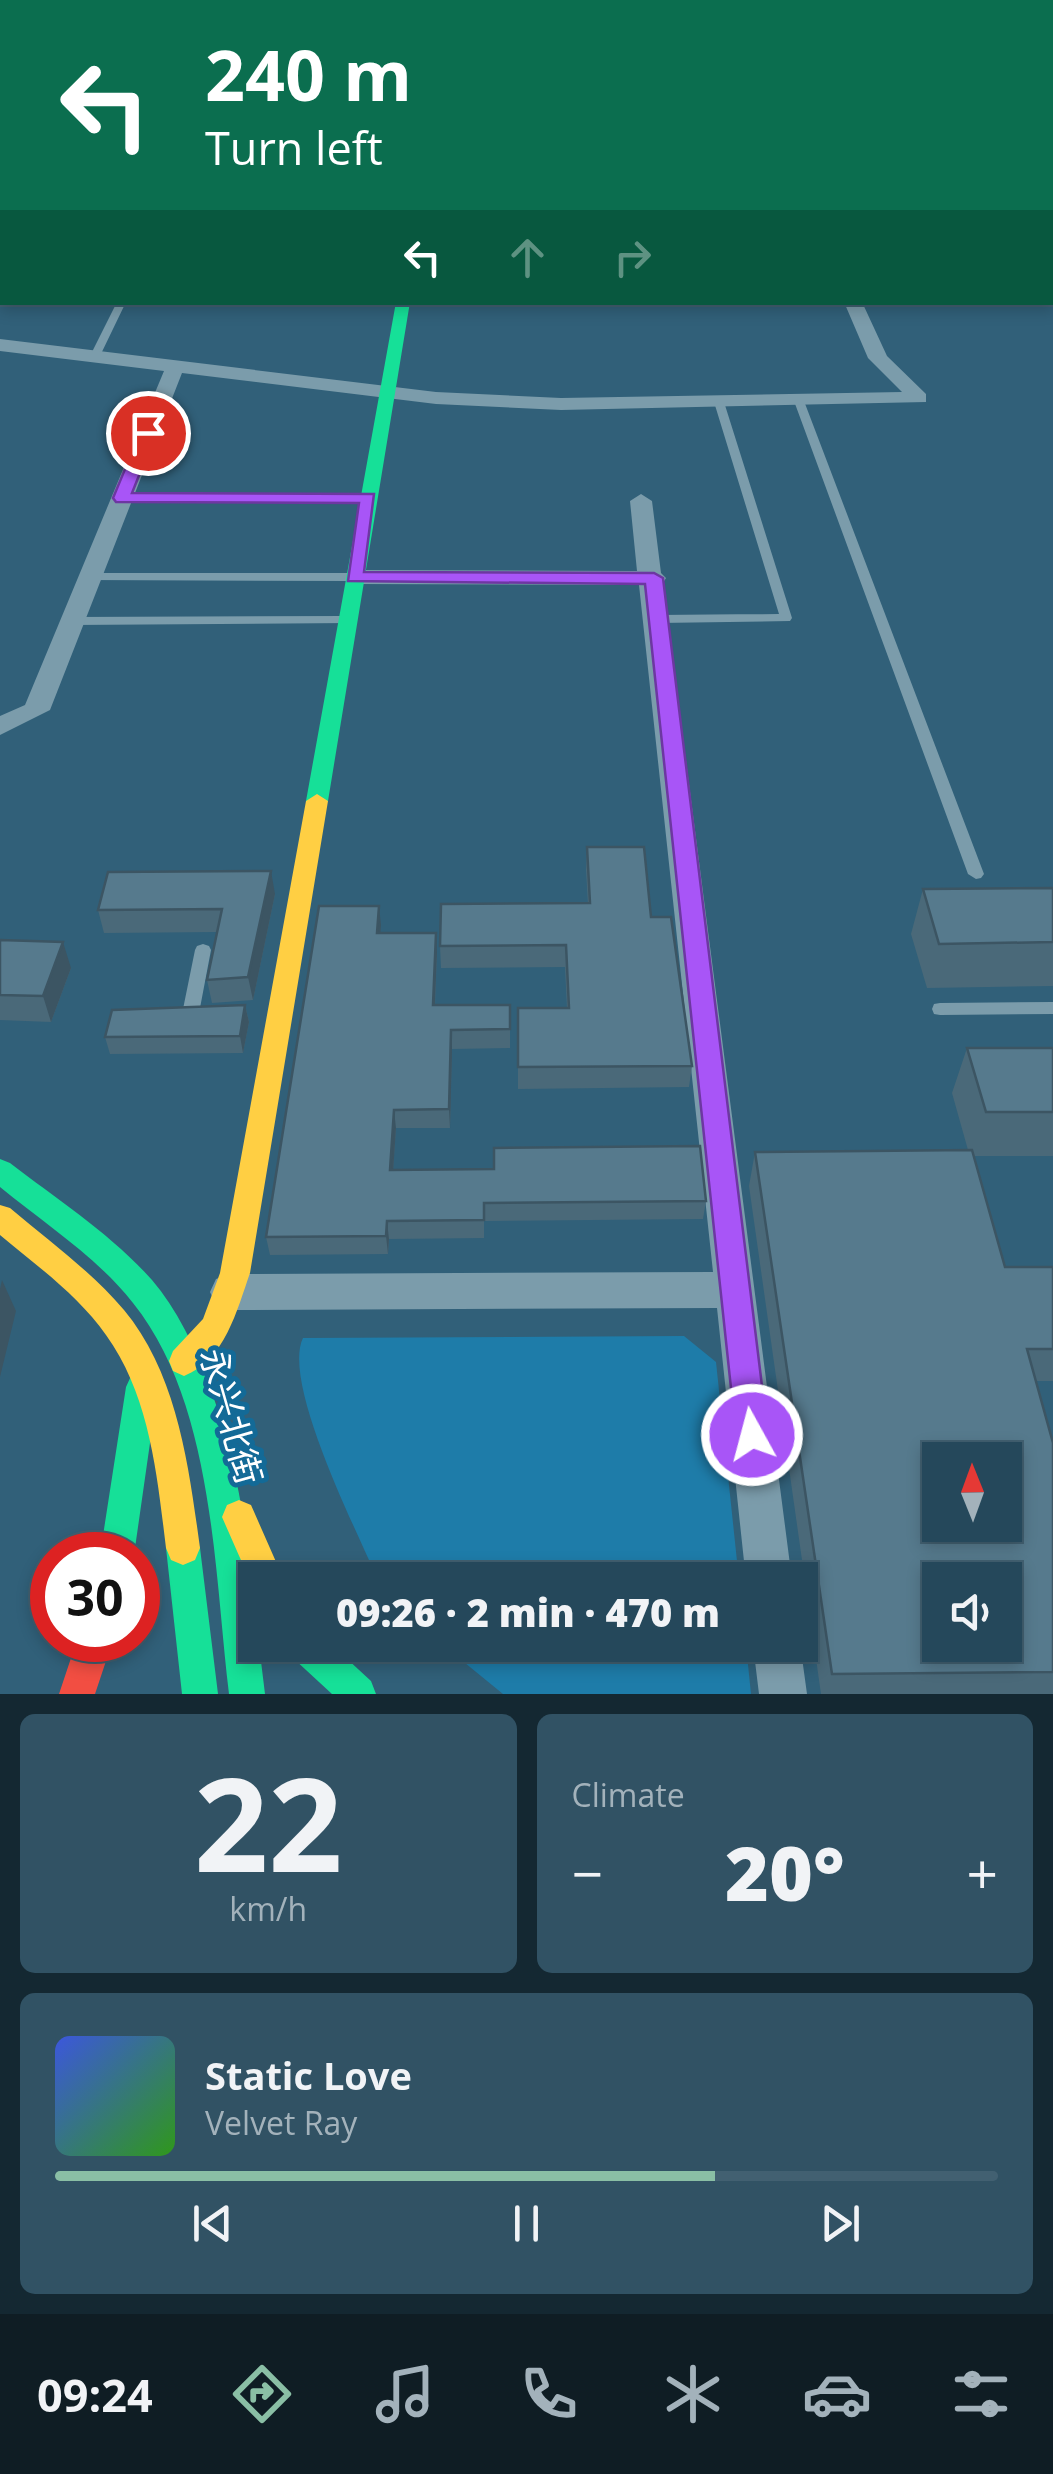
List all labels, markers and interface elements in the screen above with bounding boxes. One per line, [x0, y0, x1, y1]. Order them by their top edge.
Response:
text: 240 m [205, 26, 412, 122]
icon: left [40, 40, 170, 170]
text: Turn left [205, 117, 383, 178]
icon: left [395, 230, 450, 285]
icon: ahead [500, 230, 555, 285]
icon: right [605, 230, 660, 285]
pin [106, 391, 191, 476]
icon: arrive [121, 406, 176, 461]
street label: 永兴北街 [190, 1342, 274, 1490]
position arrow [700, 1383, 804, 1487]
north arrow [922, 1442, 1022, 1542]
map controls [922, 1442, 1022, 1662]
speed limit sign: 30 [30, 1532, 160, 1662]
button: sound [922, 1562, 1022, 1662]
text: 09:26 · 2 min · 470 m [336, 1586, 720, 1638]
text: 22 [194, 1733, 343, 1910]
text: Climate [572, 1773, 685, 1816]
text: 20° [725, 1821, 845, 1923]
text: − [572, 1835, 603, 1910]
text: + [967, 1835, 998, 1910]
text: km/h [229, 1887, 307, 1930]
text: Static Love [205, 2049, 412, 2101]
text: Velvet Ray [205, 2101, 357, 2144]
icon: previous [185, 2196, 240, 2251]
icon: pause [499, 2196, 554, 2251]
icon: next [813, 2196, 868, 2251]
icon: directions [227, 2359, 297, 2429]
icon: music [370, 2359, 440, 2429]
icon: phone [514, 2359, 584, 2429]
icon: climate [658, 2359, 728, 2429]
icon: car [802, 2359, 872, 2429]
icon: filters [946, 2359, 1016, 2429]
text: 09:24 [37, 2364, 153, 2425]

